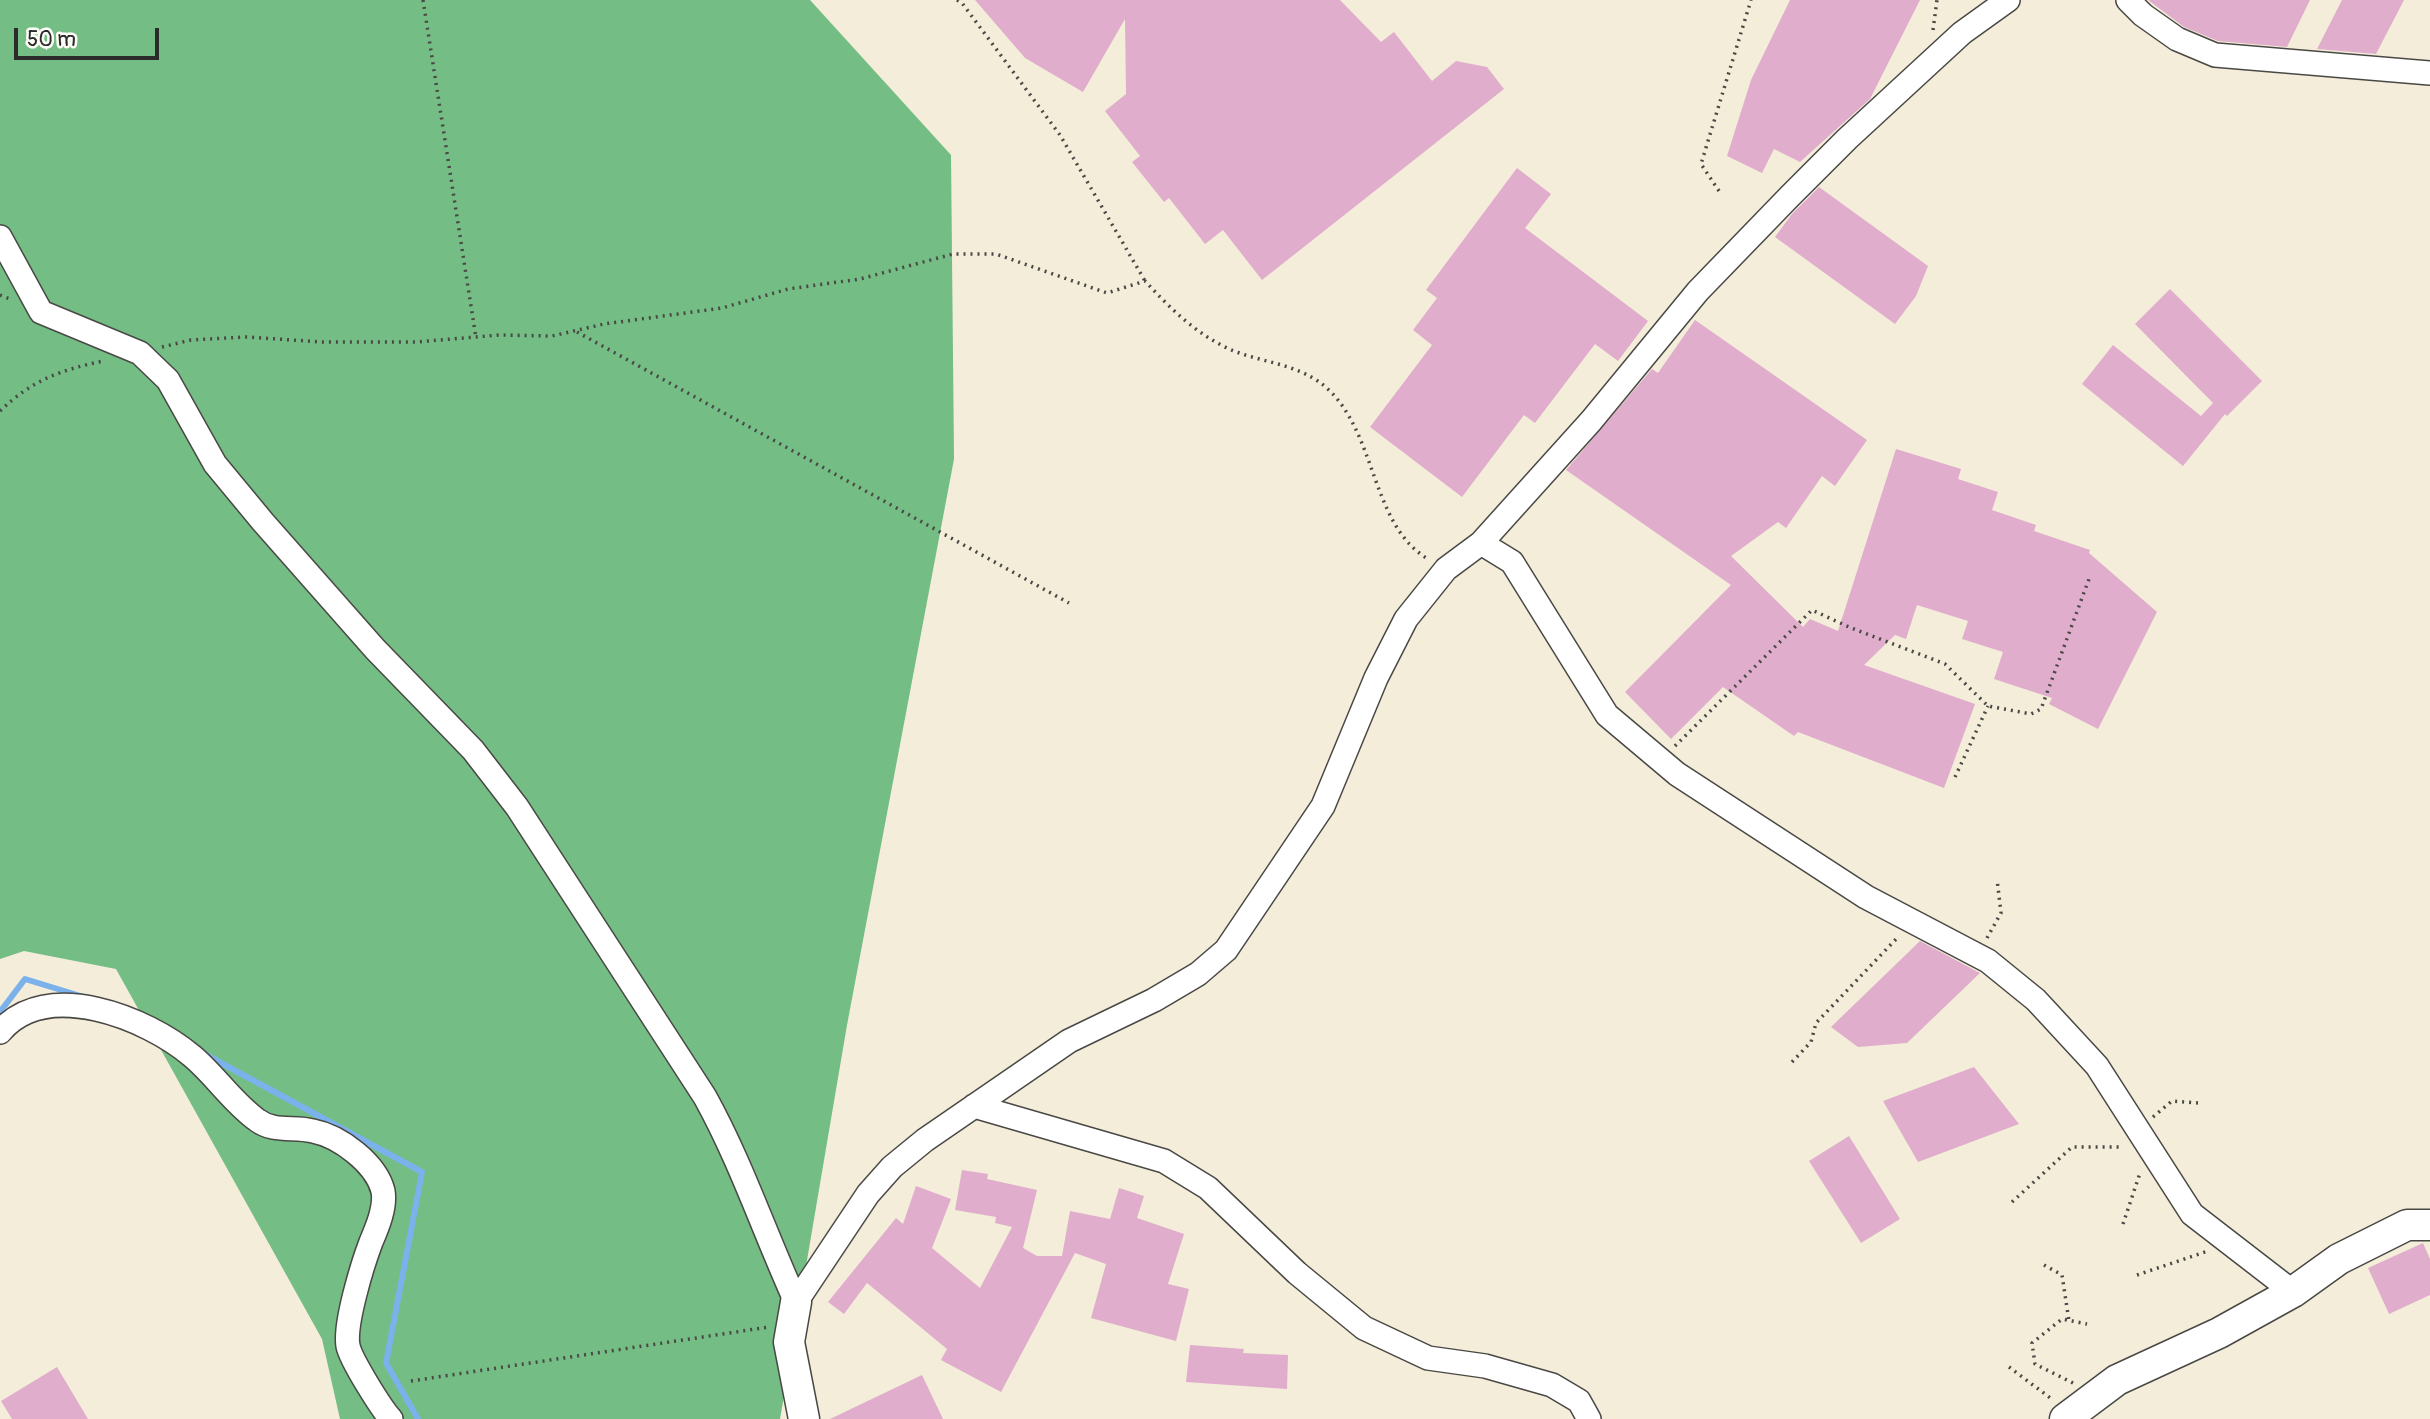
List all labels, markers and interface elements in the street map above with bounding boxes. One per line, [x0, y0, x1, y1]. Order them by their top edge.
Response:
scale bar [18, 14, 163, 58]
text: 50 m [27, 26, 76, 53]

